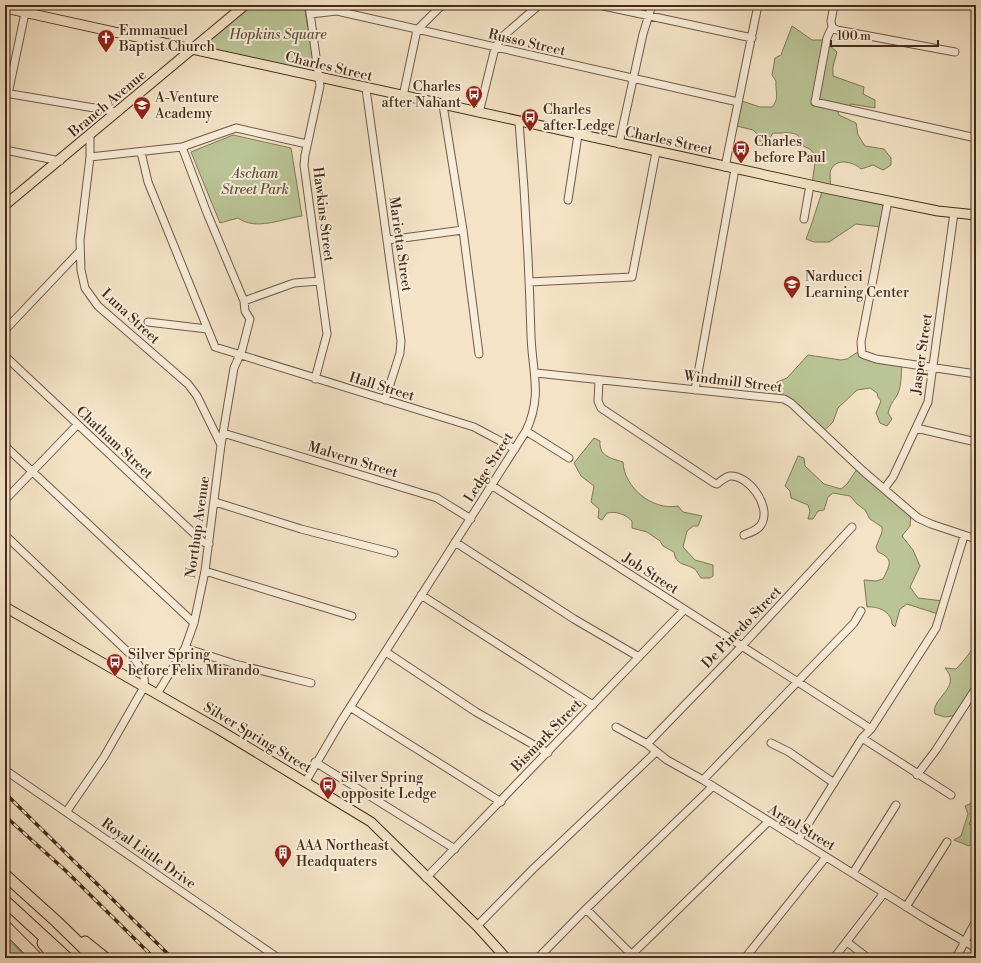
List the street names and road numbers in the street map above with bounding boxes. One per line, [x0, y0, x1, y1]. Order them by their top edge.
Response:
street label: Russo Street [486, 25, 567, 61]
street label: Charles Street [283, 48, 374, 86]
street label: Branch Avenue [64, 66, 150, 142]
street label: Charles Street [623, 123, 714, 159]
street label: Hawkins Street [308, 166, 338, 262]
street label: Marietta Street [384, 196, 416, 293]
street label: Luna Street [97, 285, 163, 348]
street label: Jasper Street [907, 313, 937, 397]
street label: Windmill Street [682, 367, 783, 397]
street label: Hall Street [347, 368, 417, 405]
street label: Chatham Street [72, 402, 157, 483]
street label: Ledge Street [460, 429, 518, 506]
street label: Malvern Street [306, 438, 400, 482]
street label: Northup Avenue [182, 475, 214, 579]
street label: Job Street [618, 549, 682, 598]
street label: De Pinedo Street [698, 583, 785, 672]
street label: Bismark Street [507, 696, 586, 776]
street label: Silver Spring Street [200, 698, 315, 777]
street label: Argol Street [764, 800, 839, 855]
street label: Royal Little Drive [98, 814, 199, 893]

